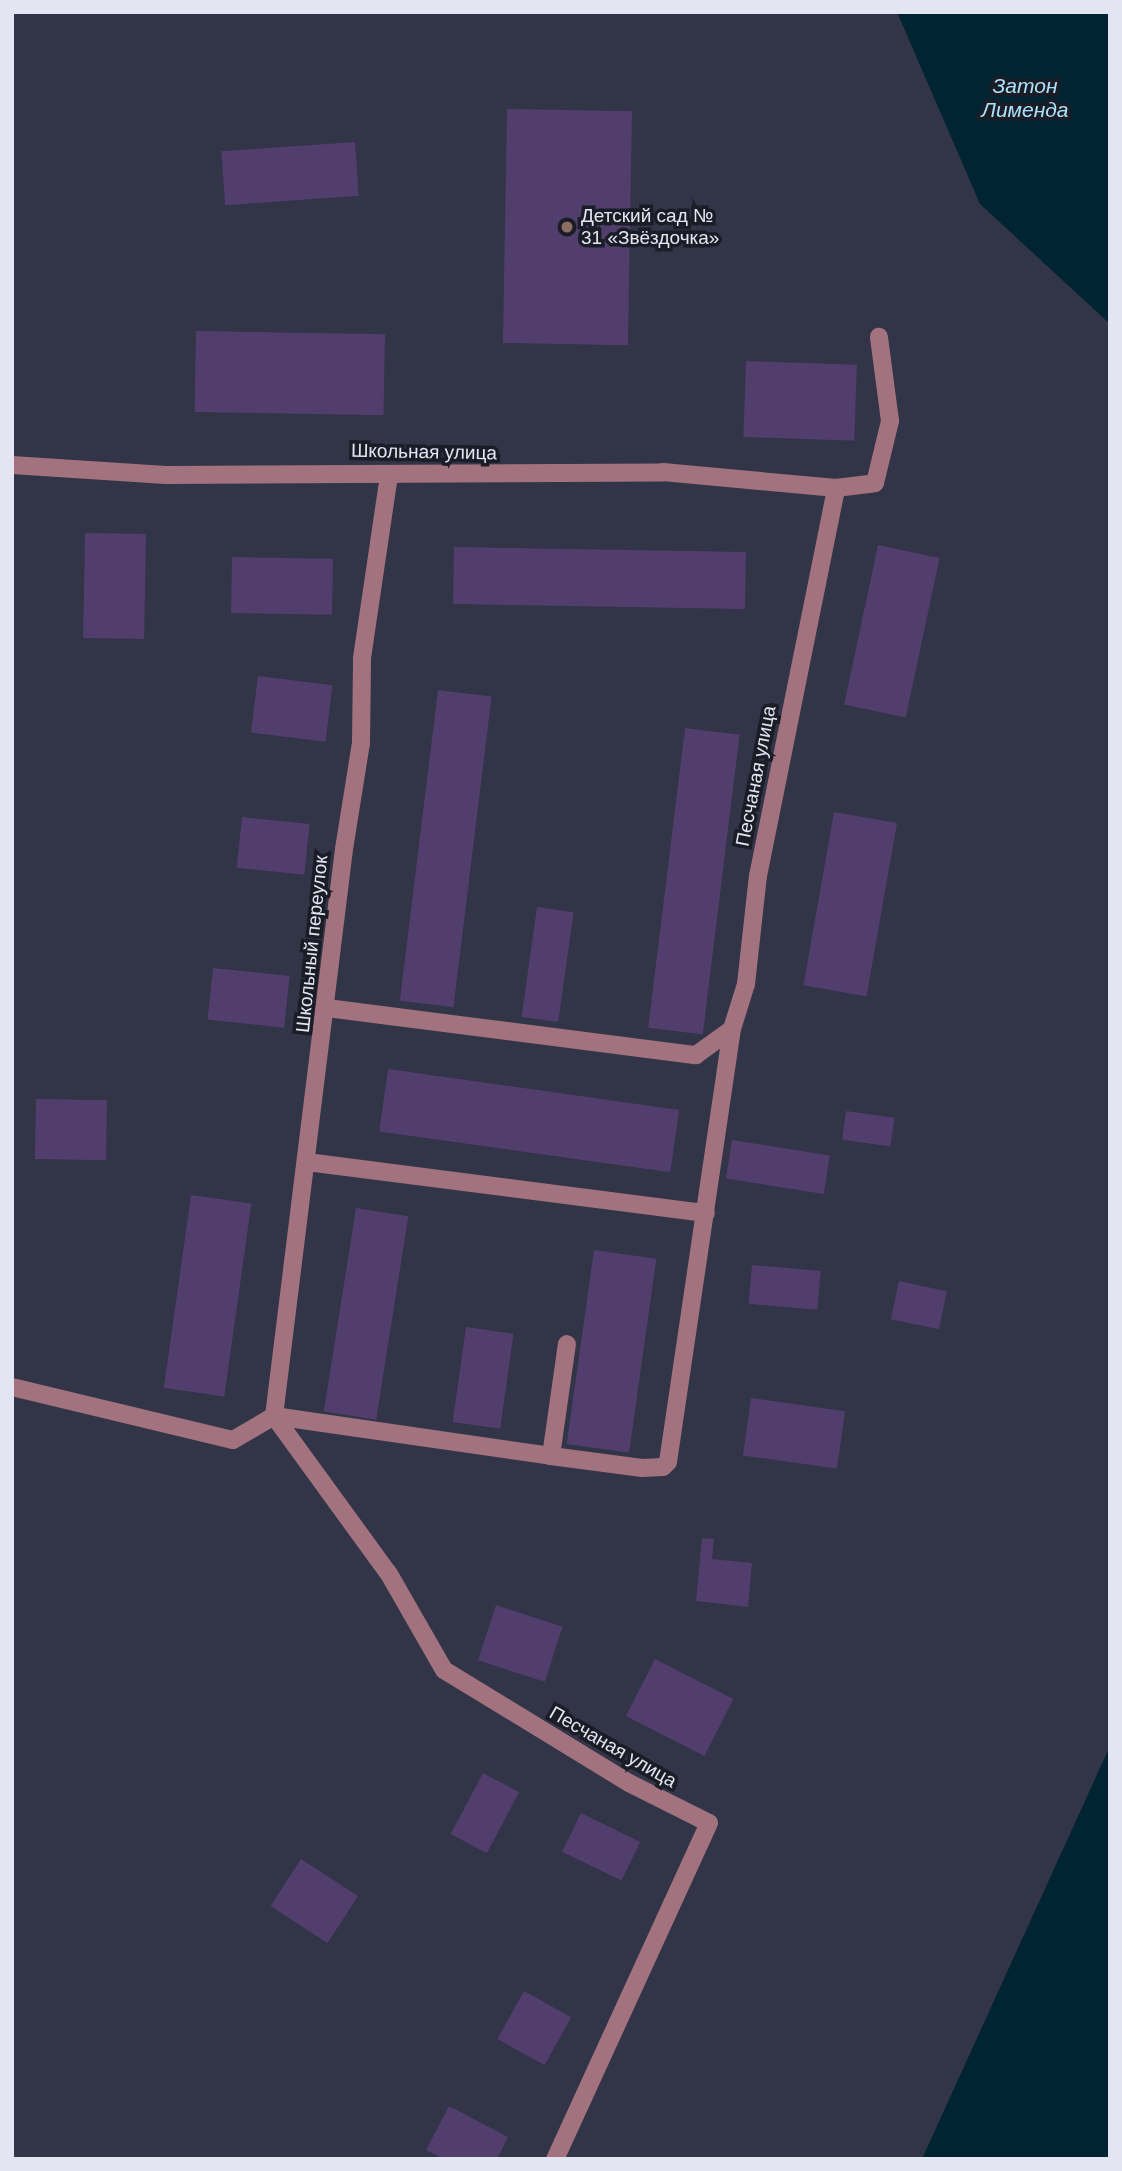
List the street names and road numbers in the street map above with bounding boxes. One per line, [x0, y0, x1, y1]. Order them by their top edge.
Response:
street label: Школьная улица [351, 439, 497, 465]
street label: Песчаная улица [731, 704, 781, 848]
street label: Школьный переулок [291, 854, 333, 1034]
street label: Песчаная улица [545, 1701, 681, 1793]

